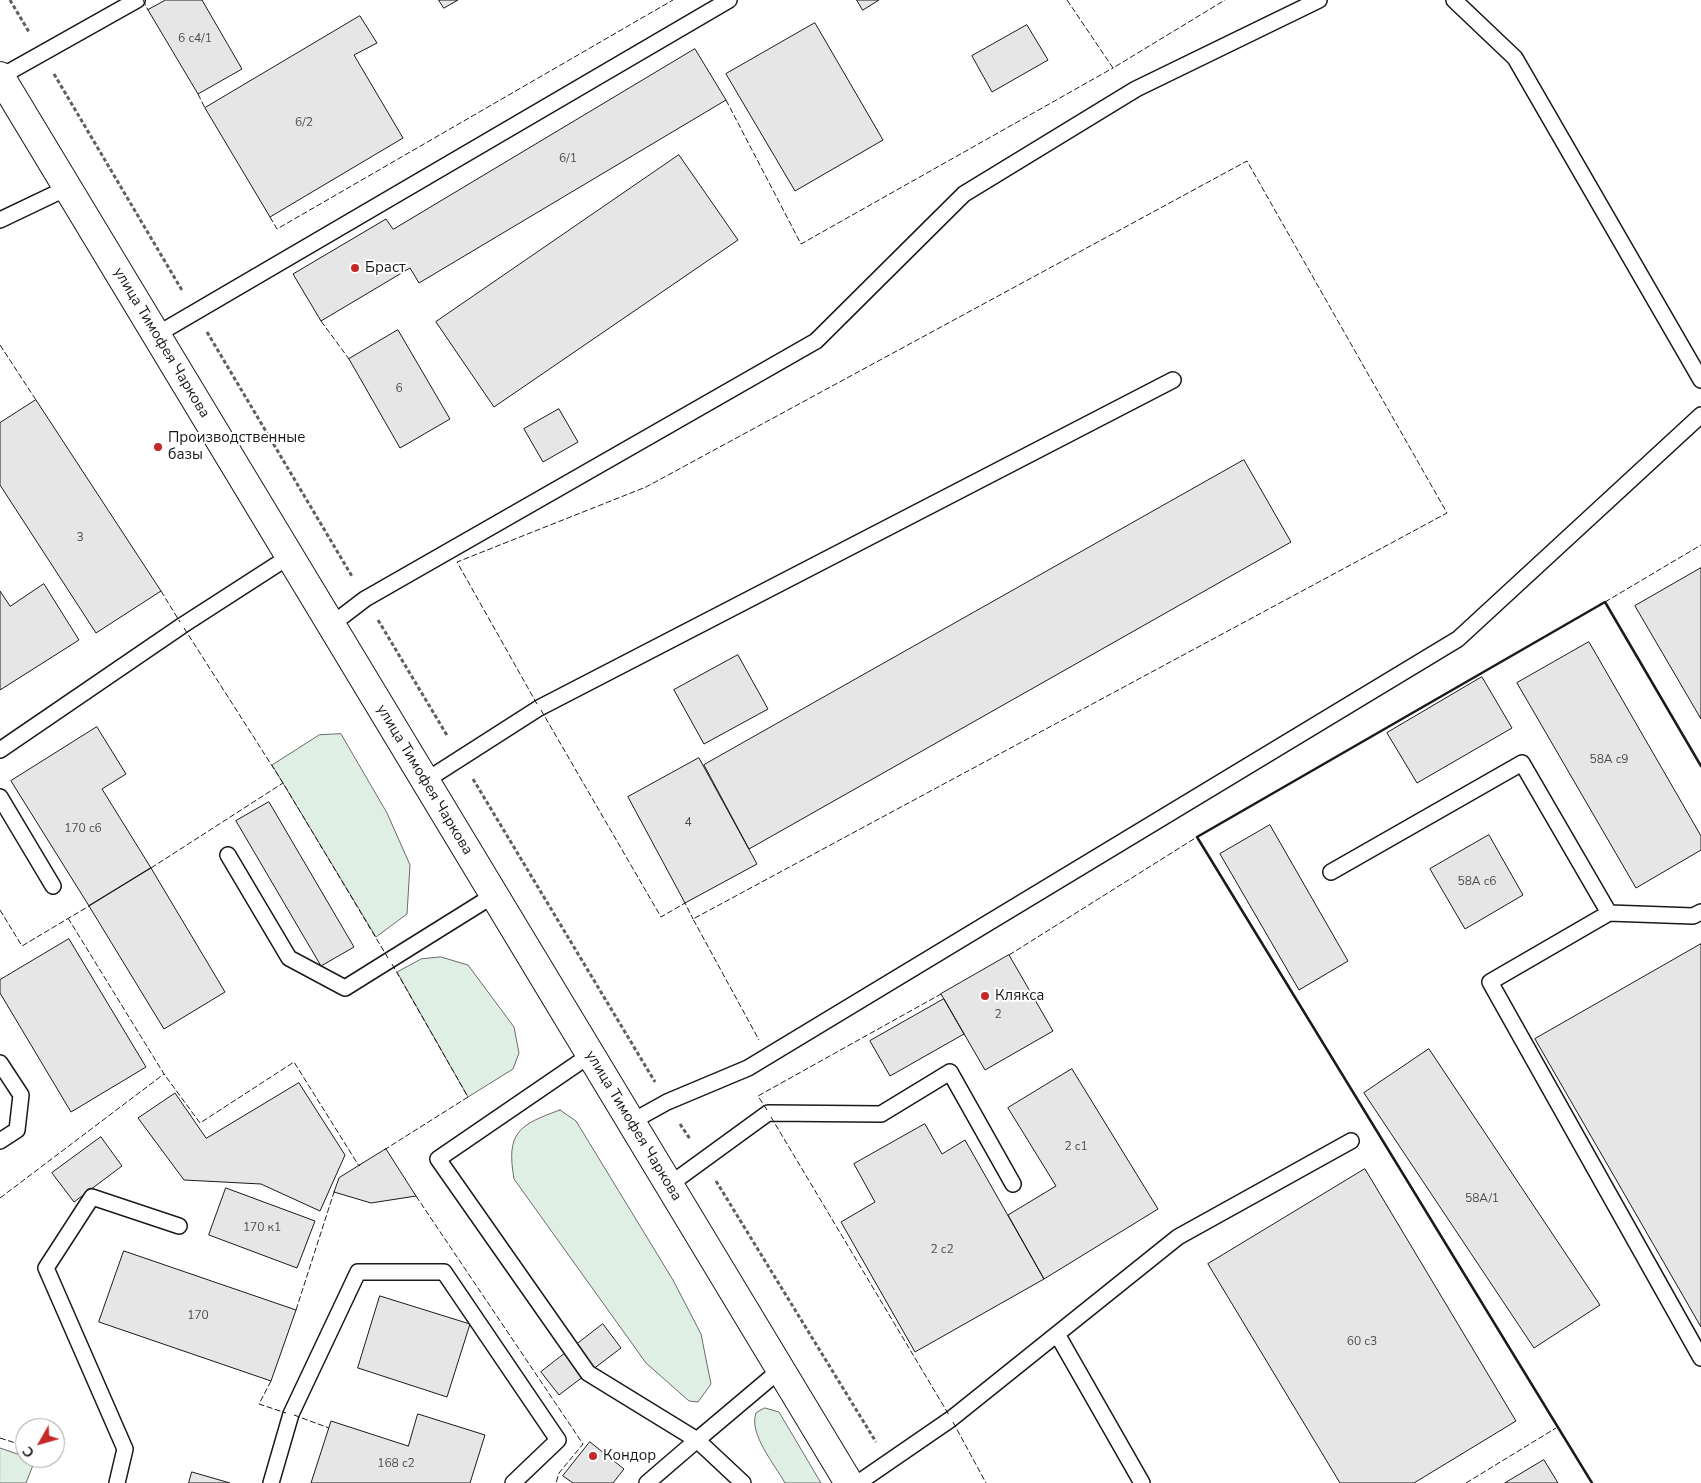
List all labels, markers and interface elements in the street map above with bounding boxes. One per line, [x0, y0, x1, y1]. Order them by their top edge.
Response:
house number: 6 с4/1 [178, 32, 212, 46]
house number: 6/2 [295, 116, 313, 130]
house number: 6/1 [559, 152, 577, 166]
place label: Браст [365, 259, 406, 277]
marker: Браст [349, 262, 361, 274]
street label: улица Тимофея Чаркова [109, 264, 213, 422]
house number: 6 [395, 382, 403, 396]
place label: Производственные базы [168, 429, 305, 464]
marker: Производственные базы [152, 441, 164, 453]
house number: 3 [76, 531, 84, 545]
street label: улица Тимофея Чаркова [372, 701, 476, 859]
house number: 58А с9 [1589, 753, 1629, 767]
house number: 4 [684, 816, 692, 830]
house number: 170 с6 [64, 822, 102, 836]
house number: 58А с6 [1457, 875, 1497, 889]
place label: Клякса [995, 987, 1044, 1005]
marker: Клякса [979, 990, 991, 1002]
house number: 2 [994, 1008, 1002, 1022]
street label: улица Тимофея Чаркова [581, 1047, 685, 1205]
house number: 2 с1 [1064, 1140, 1088, 1154]
house number: 58А/1 [1465, 1192, 1499, 1206]
house number: 170 к1 [243, 1221, 281, 1235]
house number: 2 с2 [930, 1243, 954, 1257]
house number: 170 [187, 1309, 209, 1323]
house number: 60 с3 [1347, 1335, 1377, 1349]
north arrow [15, 1418, 65, 1468]
text: С [18, 1442, 39, 1462]
place label: Кондор [603, 1447, 656, 1465]
marker: Кондор [587, 1450, 599, 1462]
house number: 168 с2 [377, 1457, 415, 1471]

